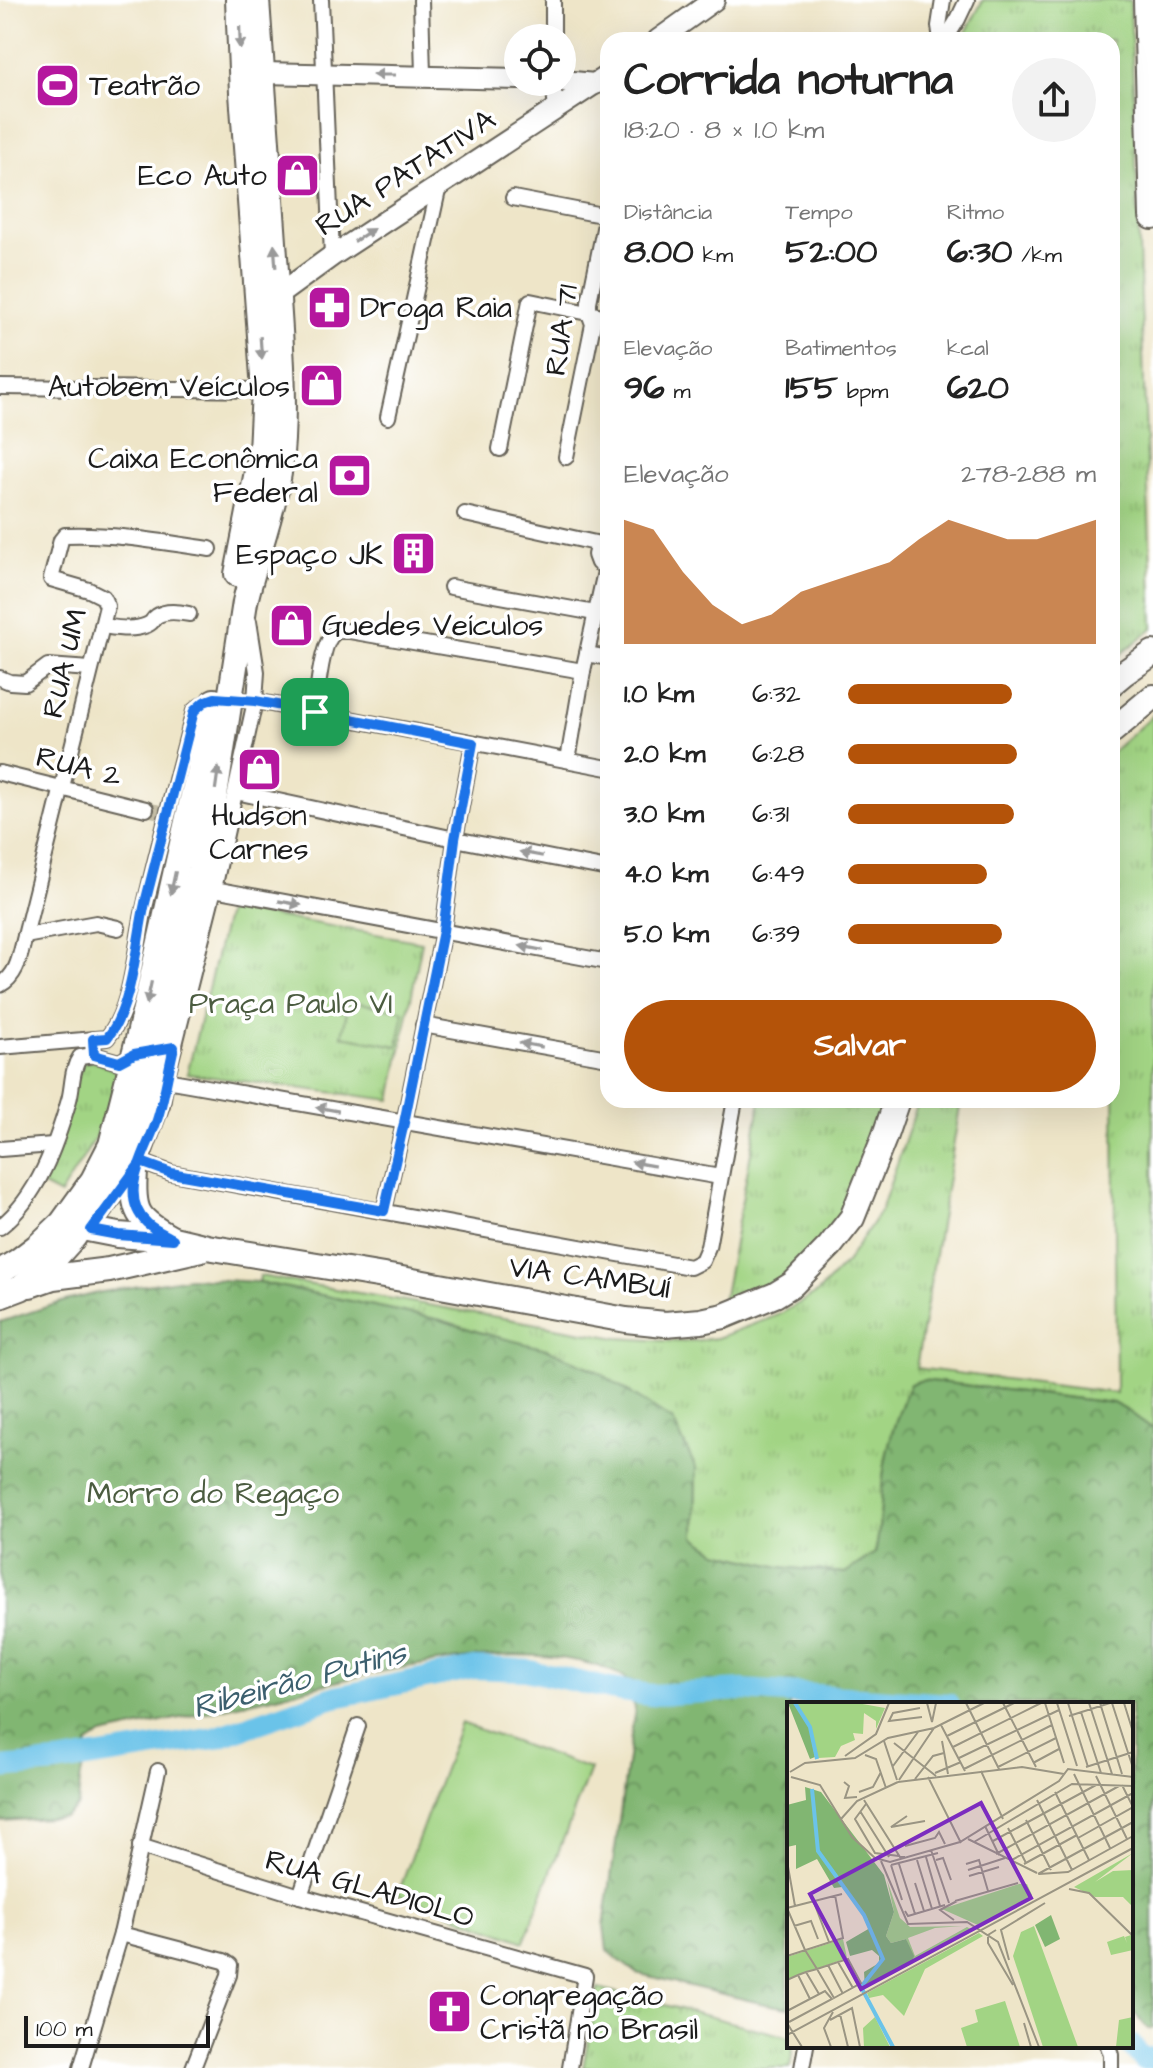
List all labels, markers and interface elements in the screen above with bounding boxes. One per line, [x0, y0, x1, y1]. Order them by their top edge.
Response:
map controls [504, 24, 576, 96]
button: locate [504, 24, 576, 96]
one-way arrow [234, 26, 247, 51]
text: Corrida noturna [624, 51, 953, 112]
button: share [1012, 58, 1096, 142]
sports icon: Teatrão [34, 61, 82, 109]
place label: Teatrão [89, 65, 200, 107]
one-way arrow [371, 69, 396, 81]
street label: RUA PATATIVA [307, 99, 504, 247]
text: 18:20 · 8 × 1.0 km [624, 112, 824, 148]
shop icon: Eco Auto [274, 151, 322, 199]
place label: Eco Auto [138, 155, 267, 197]
text: Distância [624, 197, 712, 228]
text: Tempo [785, 197, 853, 228]
text: Ritmo [947, 197, 1004, 228]
one-way arrow [353, 228, 375, 243]
text: 8.00 [624, 228, 694, 276]
text: 52:00 [785, 228, 877, 276]
text: 6:30 [947, 228, 1012, 276]
text: km [694, 240, 733, 271]
text: /km [1012, 240, 1062, 271]
one-way arrow [268, 243, 281, 268]
street label: RUA 71 [535, 282, 589, 378]
pharmacy icon: Droga Raia [305, 283, 353, 331]
place label: Droga Raia [360, 287, 512, 330]
text: Elevação [624, 333, 712, 364]
text: Batimentos [785, 333, 897, 364]
text: kcal [947, 333, 989, 364]
one-way arrow [255, 336, 268, 361]
shop icon: Autobem Veículos [297, 362, 345, 410]
text: 96 [624, 364, 665, 412]
text: 155 [785, 364, 838, 412]
text: 620 [947, 364, 1009, 412]
place label: Autobem Veículos [48, 366, 290, 408]
text: m [665, 376, 691, 407]
text: bpm [838, 376, 888, 407]
place label: Caixa Econômica Federal [88, 438, 318, 514]
bank icon: Caixa Econômica Federal [325, 451, 373, 499]
text: Elevação [624, 456, 729, 492]
text: 278–288 m [961, 456, 1096, 492]
building icon: Espaço JK [390, 530, 438, 578]
place label: Espaço JK [236, 534, 383, 576]
shop icon: Guedes Veículos [267, 601, 315, 649]
street label: RUA UM [32, 604, 98, 722]
place label: Guedes Veículos [322, 605, 543, 647]
text: 1.0 km [624, 676, 694, 712]
text: 6:32 [752, 676, 801, 712]
pin [281, 678, 349, 746]
icon: arrive [293, 690, 337, 734]
street label: RUA 2 [32, 736, 126, 798]
text: 2.0 km [624, 736, 706, 772]
text: 6:28 [752, 736, 804, 772]
shop icon: Hudson Carnes [235, 745, 283, 793]
one-way arrow [211, 766, 224, 791]
place label: Hudson Carnes [209, 795, 309, 871]
text: 3.0 km [624, 796, 704, 832]
text: 6:31 [752, 796, 789, 832]
one-way arrow [519, 847, 544, 859]
text: 4.0 km [624, 856, 708, 892]
text: 6:49 [752, 856, 805, 892]
one-way arrow [166, 871, 178, 896]
one-way arrow [278, 898, 303, 910]
text: 5.0 km [624, 916, 709, 952]
text: 6:39 [752, 916, 801, 952]
one-way arrow [519, 941, 544, 953]
one-way arrow [142, 981, 155, 1006]
park label: Praça Paulo VI [189, 983, 393, 1025]
button: Salvar [624, 1000, 1096, 1092]
one-way arrow [518, 1038, 543, 1050]
one-way arrow [314, 1102, 339, 1114]
one-way arrow [631, 1157, 656, 1169]
street label: VIA CAMBUÍ [506, 1246, 673, 1310]
park label: Morro do Regaço [87, 1473, 339, 1516]
water label: Ribeirão Putins [188, 1630, 413, 1731]
inset map [787, 1702, 1133, 2048]
street label: RUA GLADIOLO [261, 1839, 479, 1939]
place label: Congregação Cristã no Brasil [480, 1975, 698, 2051]
church icon: Congregação Cristã no Brasil [425, 1988, 473, 2036]
scale bar [24, 2012, 210, 2048]
text: 100 m [36, 2014, 93, 2045]

